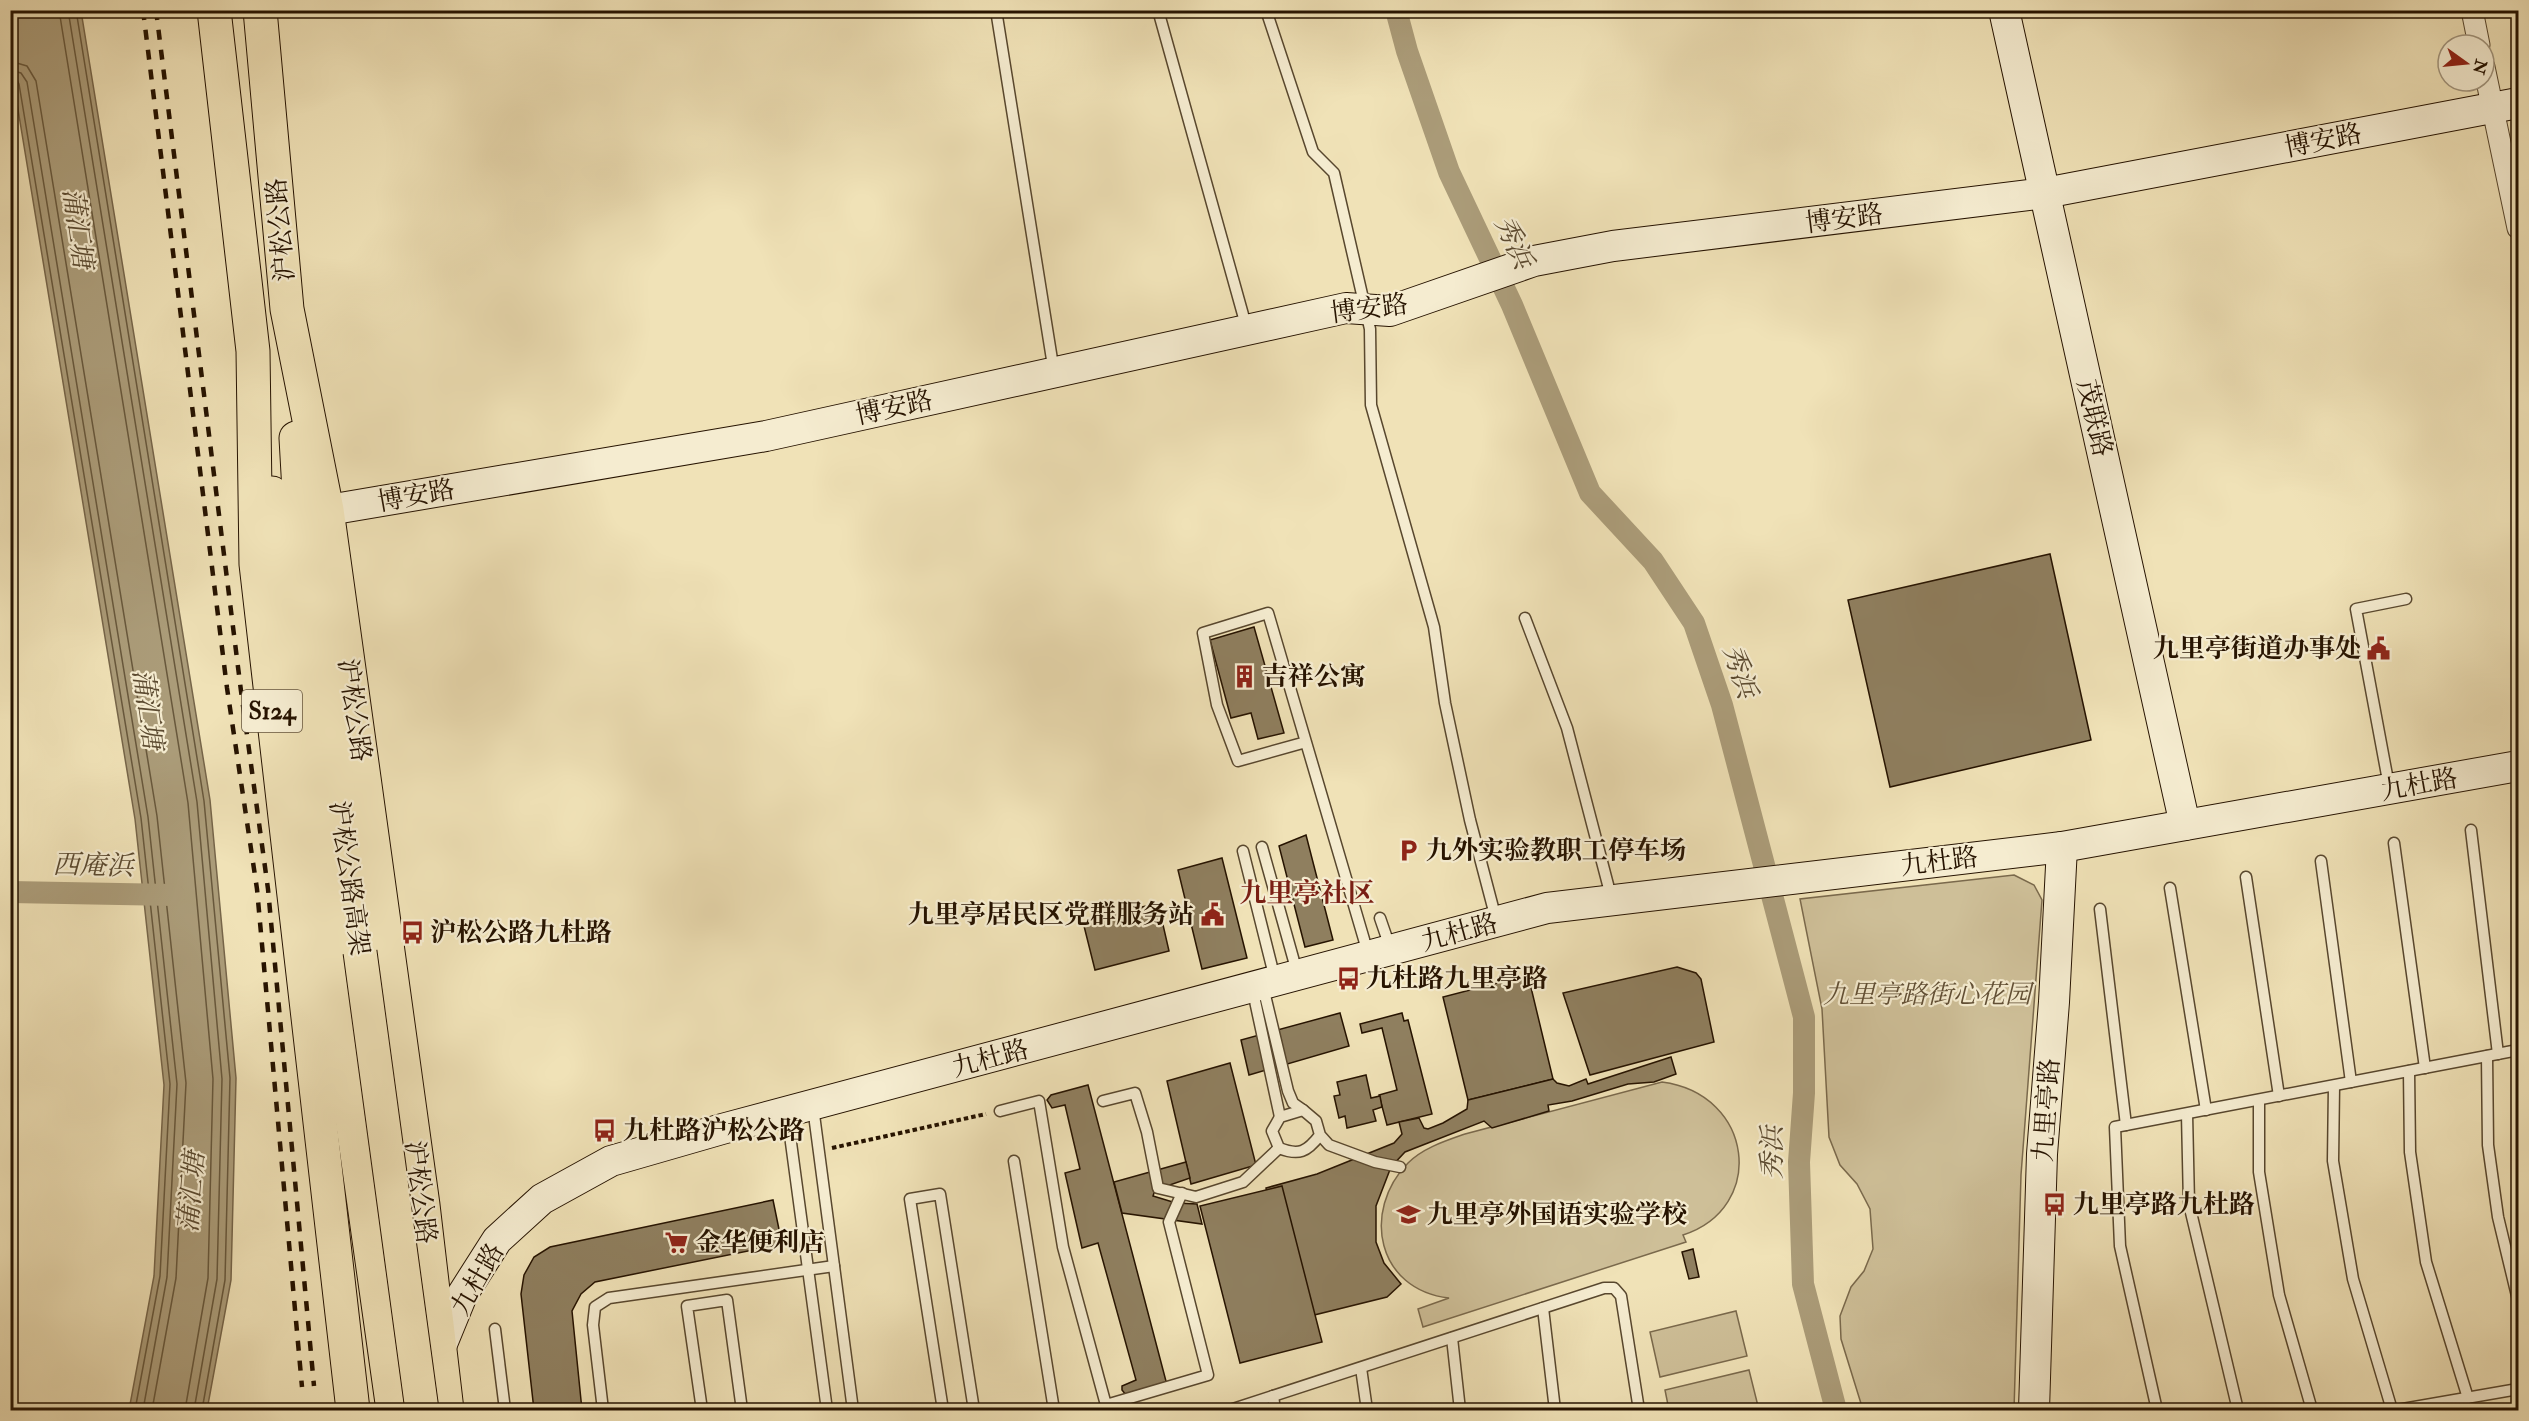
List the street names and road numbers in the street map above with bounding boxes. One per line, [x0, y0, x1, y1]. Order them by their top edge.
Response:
street label: 博安路 [2282, 118, 2365, 164]
street label: 沪松公路 [261, 177, 301, 283]
street label: 博安路 [1803, 198, 1885, 240]
street label: 博安路 [1328, 288, 1410, 330]
street label: 茂联路 [2070, 377, 2118, 460]
street label: 博安路 [853, 384, 936, 432]
street label: 博安路 [375, 473, 457, 519]
street label: 沪松公路 [331, 656, 377, 764]
road number: S124 [242, 690, 302, 732]
street label: 九杜路 [2378, 762, 2460, 808]
street label: 沪松公路高架 [322, 799, 376, 958]
street label: 九杜路 [1898, 841, 1980, 883]
street label: 九杜路 [1417, 907, 1501, 959]
street label: 九杜路 [948, 1033, 1032, 1085]
street label: 九里亭路 [2027, 1057, 2067, 1163]
street label: 沪松公路 [398, 1139, 442, 1246]
street label: 九杜路 [445, 1238, 511, 1321]

